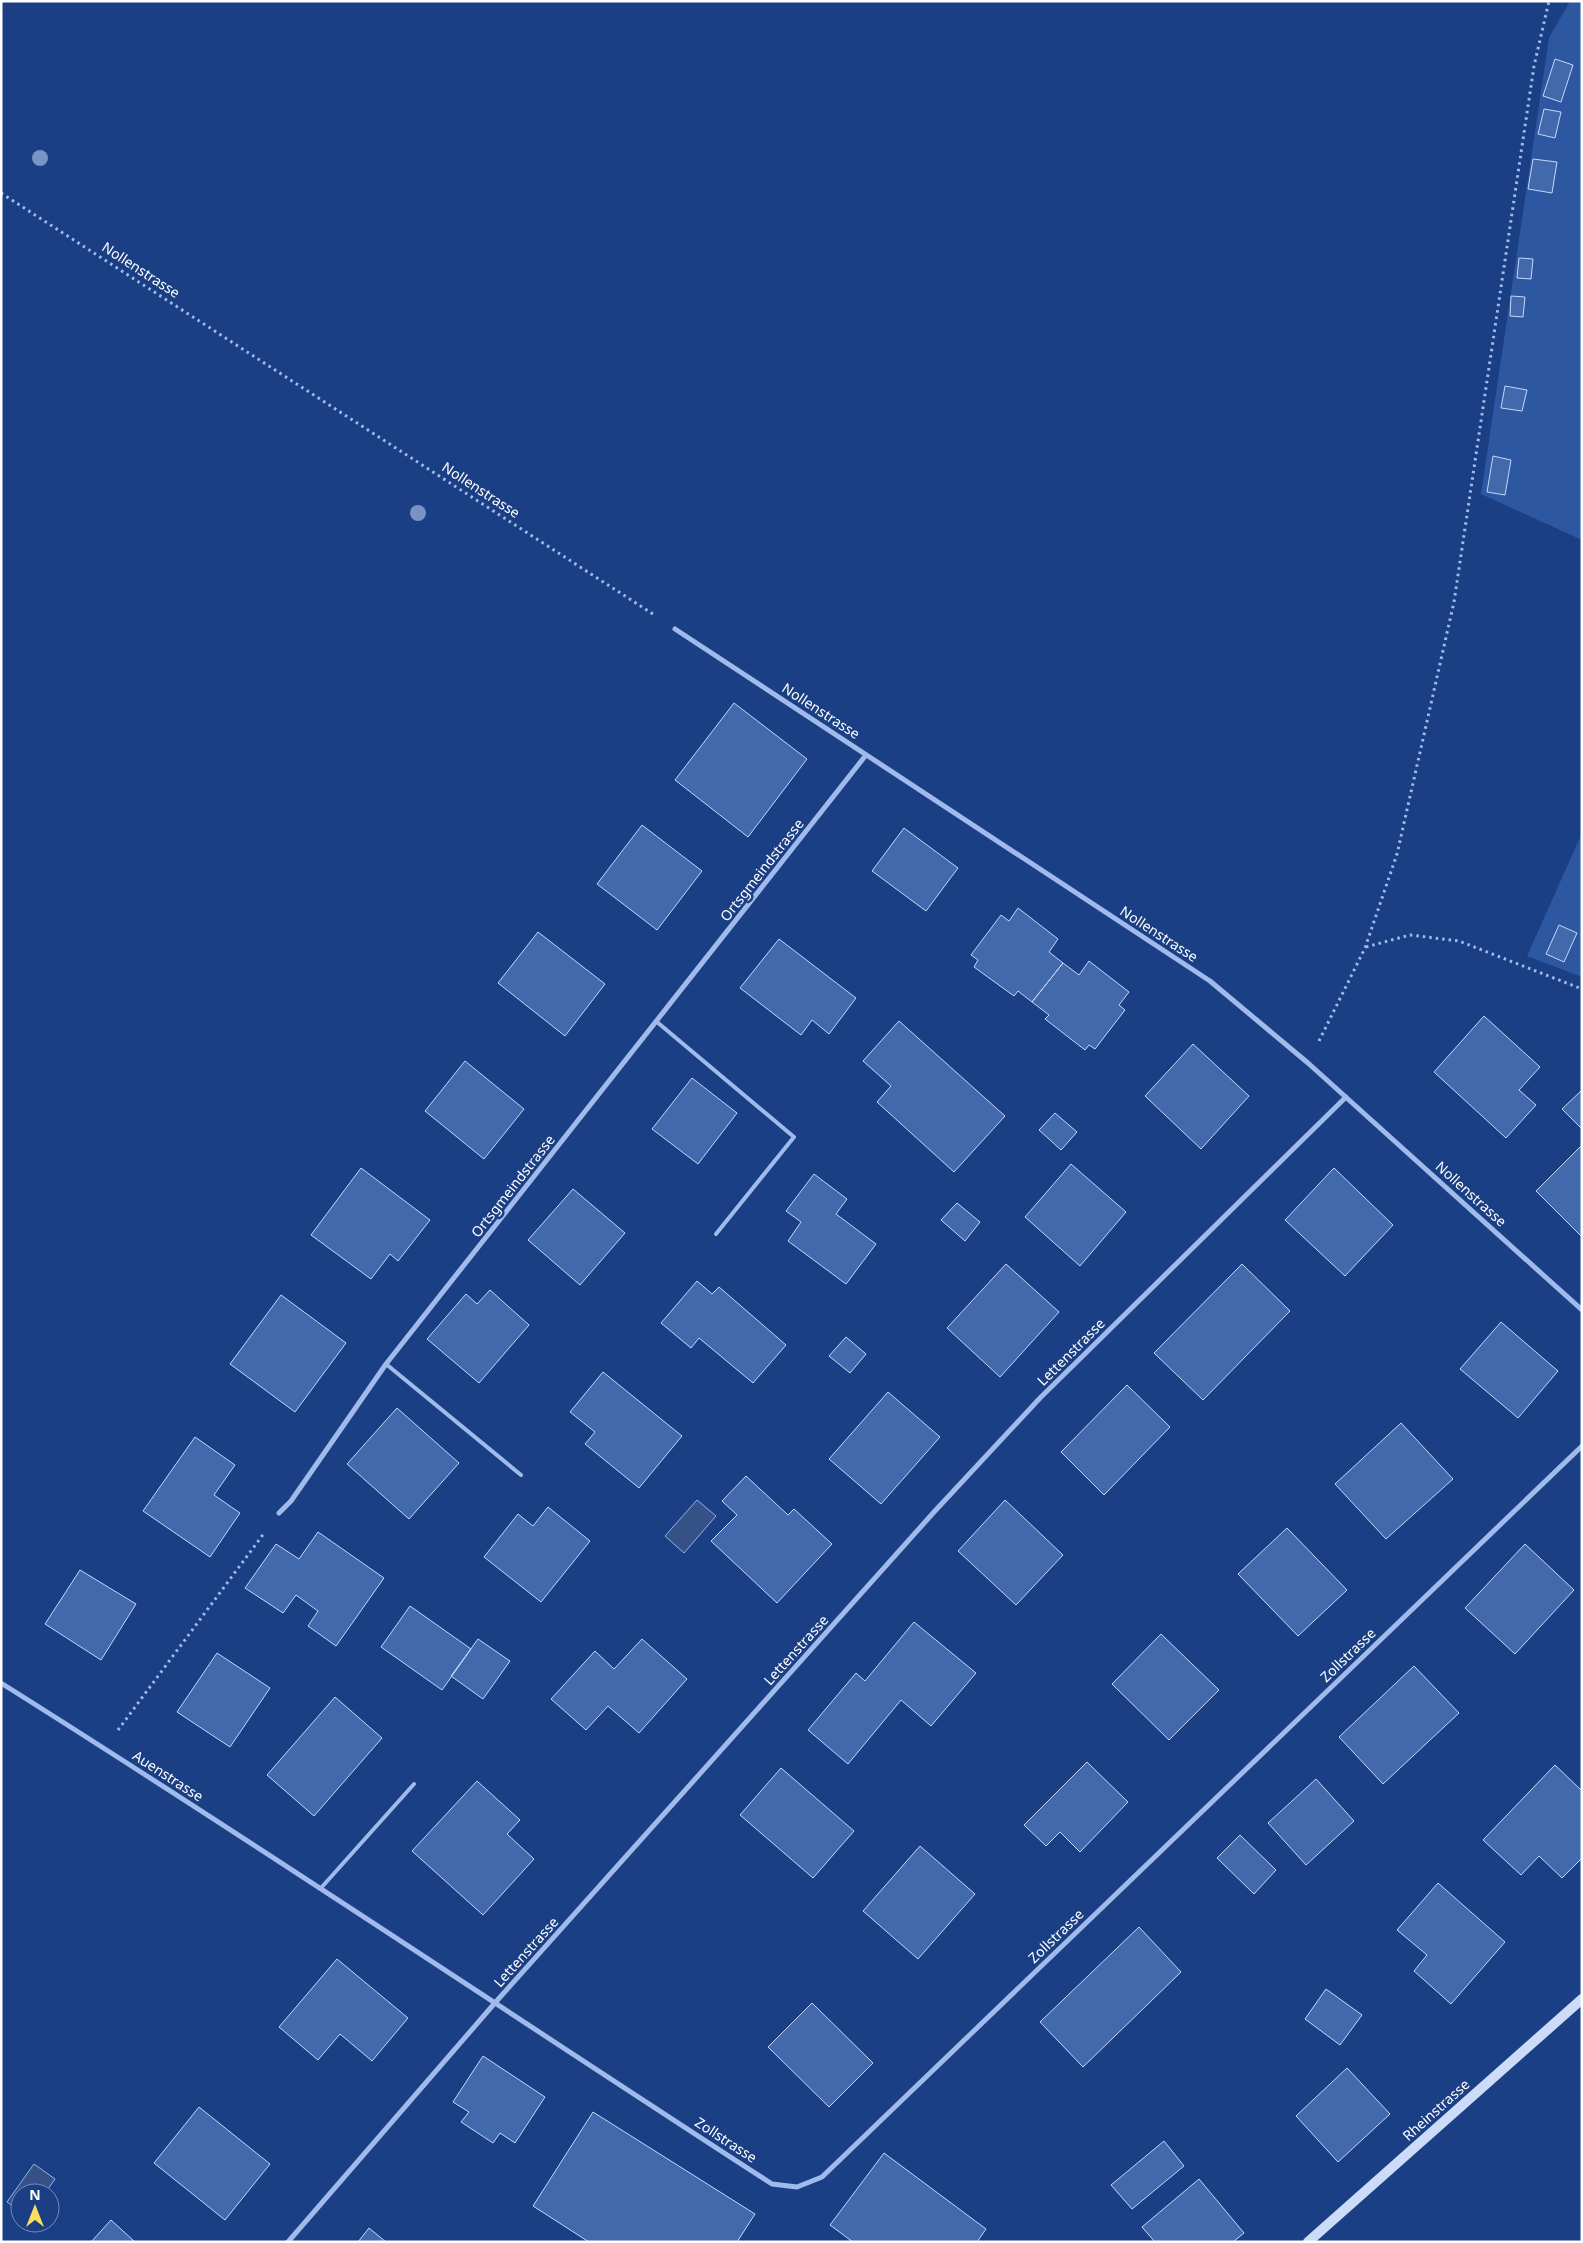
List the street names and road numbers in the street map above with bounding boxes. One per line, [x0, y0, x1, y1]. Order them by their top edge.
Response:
street label: Nollenstrasse [99, 237, 184, 302]
street label: Nollenstrasse [439, 457, 524, 522]
street label: Nollenstrasse [779, 678, 864, 743]
street label: Ortsgmeindstrasse [716, 814, 808, 925]
street label: Nollenstrasse [1117, 901, 1202, 966]
street label: Ortsgmeindstrasse [467, 1130, 559, 1241]
street label: Nollenstrasse [1432, 1157, 1511, 1231]
street label: Lettenstrasse [1033, 1314, 1109, 1390]
street label: Lettenstrasse [759, 1610, 832, 1689]
street label: Zollstrasse [1316, 1623, 1380, 1686]
street label: Auenstrasse [129, 1746, 207, 1806]
street label: Zollstrasse [1024, 1904, 1088, 1967]
street label: Lettenstrasse [489, 1912, 562, 1991]
street label: Rheinstrasse [1398, 2074, 1473, 2145]
street label: Zollstrasse [692, 2113, 761, 2167]

